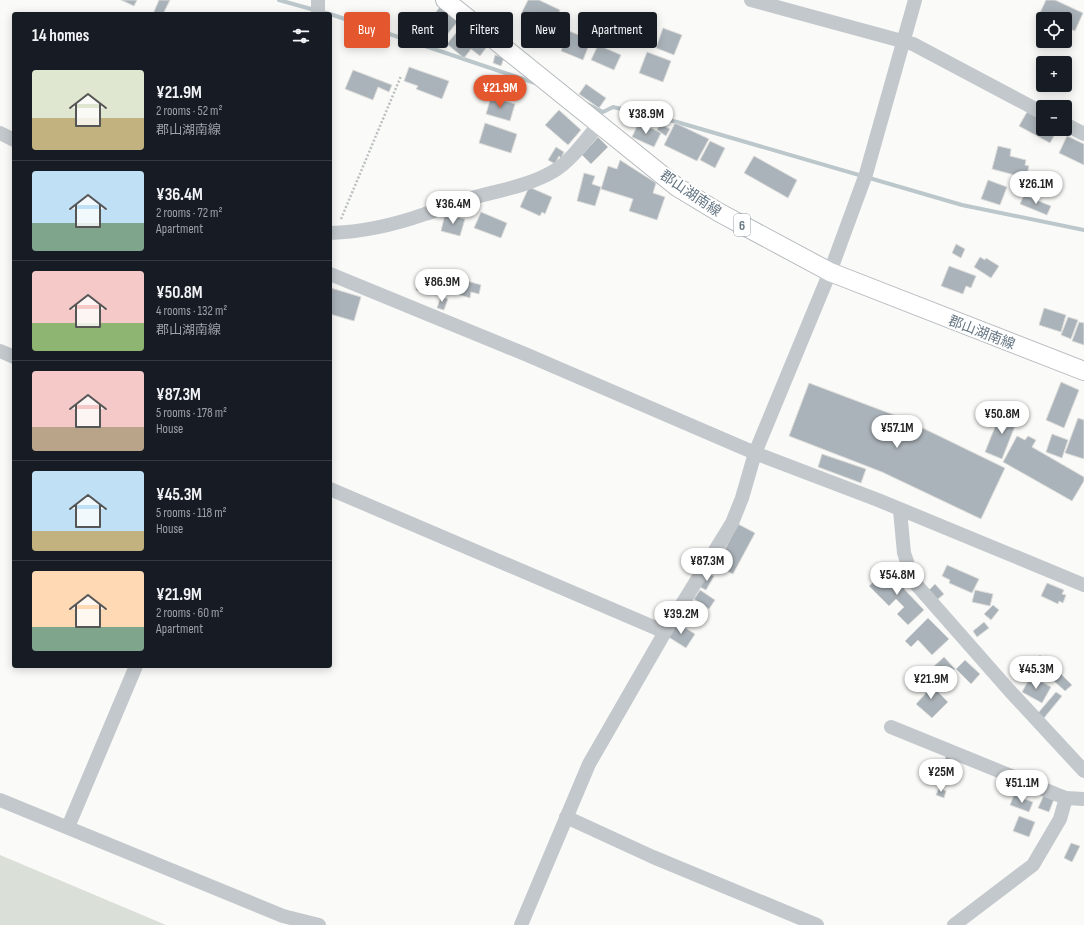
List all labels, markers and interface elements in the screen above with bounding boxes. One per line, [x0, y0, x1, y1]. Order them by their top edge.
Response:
chip: Buy [344, 12, 390, 48]
chip: Rent [398, 12, 448, 48]
chip: Filters [456, 12, 513, 48]
chip: New [521, 12, 570, 48]
chip: Apartment [578, 12, 657, 48]
map controls [1036, 12, 1072, 136]
button: locate [1036, 12, 1072, 48]
icon: filters [290, 25, 312, 47]
text: 14 homes [32, 26, 89, 46]
button: + [1036, 56, 1072, 92]
pin: ¥21.9M [467, 75, 533, 109]
text: ¥21.9M [483, 80, 517, 96]
text: ¥21.9M [156, 83, 202, 103]
icon: home [64, 86, 112, 134]
button: − [1036, 100, 1072, 136]
pin: ¥38.9M [613, 101, 679, 135]
text: 2 rooms · 52 m² [156, 103, 223, 119]
text: ¥38.9M [628, 106, 664, 122]
text: 郡山湖南線 [156, 122, 221, 138]
street label: 郡山湖南線 [657, 167, 724, 220]
pin: ¥26.1M [1003, 171, 1069, 205]
text: ¥26.1M [1019, 176, 1053, 192]
text: ¥36.4M [156, 185, 203, 205]
icon: home [64, 187, 112, 235]
pin: ¥36.4M [420, 191, 486, 225]
text: ¥36.4M [435, 196, 471, 212]
text: 2 rooms · 72 m² [156, 205, 222, 221]
road number: 6 [734, 214, 750, 236]
text: Apartment [156, 221, 203, 237]
pin: ¥86.9M [409, 269, 475, 303]
text: ¥86.9M [424, 274, 460, 290]
text: ¥50.8M [156, 283, 203, 303]
icon: home [64, 287, 112, 335]
text: 4 rooms · 132 m² [156, 303, 227, 319]
street label: 郡山湖南線 [946, 312, 1018, 353]
text: 郡山湖南線 [156, 322, 221, 338]
text: ¥87.3M [156, 385, 201, 405]
icon: home [64, 387, 112, 435]
pin: ¥50.8M [969, 401, 1035, 435]
text: 5 rooms · 178 m² [156, 405, 227, 421]
text: ¥50.8M [984, 406, 1020, 422]
pin: ¥57.1M [864, 415, 930, 449]
text: ¥57.1M [880, 420, 914, 436]
text: House [156, 421, 183, 437]
text: ¥45.3M [156, 485, 202, 505]
icon: home [64, 487, 112, 535]
text: 5 rooms · 118 m² [156, 505, 227, 521]
text: House [156, 521, 183, 537]
pin: ¥87.3M [674, 548, 740, 582]
text: ¥87.3M [690, 553, 724, 569]
pin: ¥54.8M [864, 562, 930, 596]
text: ¥54.8M [879, 567, 915, 583]
text: ¥21.9M [156, 585, 202, 605]
icon: home [64, 587, 112, 635]
pin: ¥39.2M [648, 601, 714, 635]
text: 2 rooms · 60 m² [156, 605, 223, 621]
text: ¥39.2M [663, 606, 699, 622]
text: Apartment [156, 621, 203, 637]
pin: ¥45.3M [1003, 656, 1069, 690]
text: ¥45.3M [1018, 661, 1054, 677]
pin: ¥21.9M [898, 666, 964, 700]
text: ¥21.9M [914, 671, 948, 687]
pin: ¥25M [917, 759, 965, 793]
text: ¥25M [928, 764, 954, 780]
pin: ¥51.1M [989, 770, 1055, 804]
text: ¥51.1M [1005, 775, 1039, 791]

